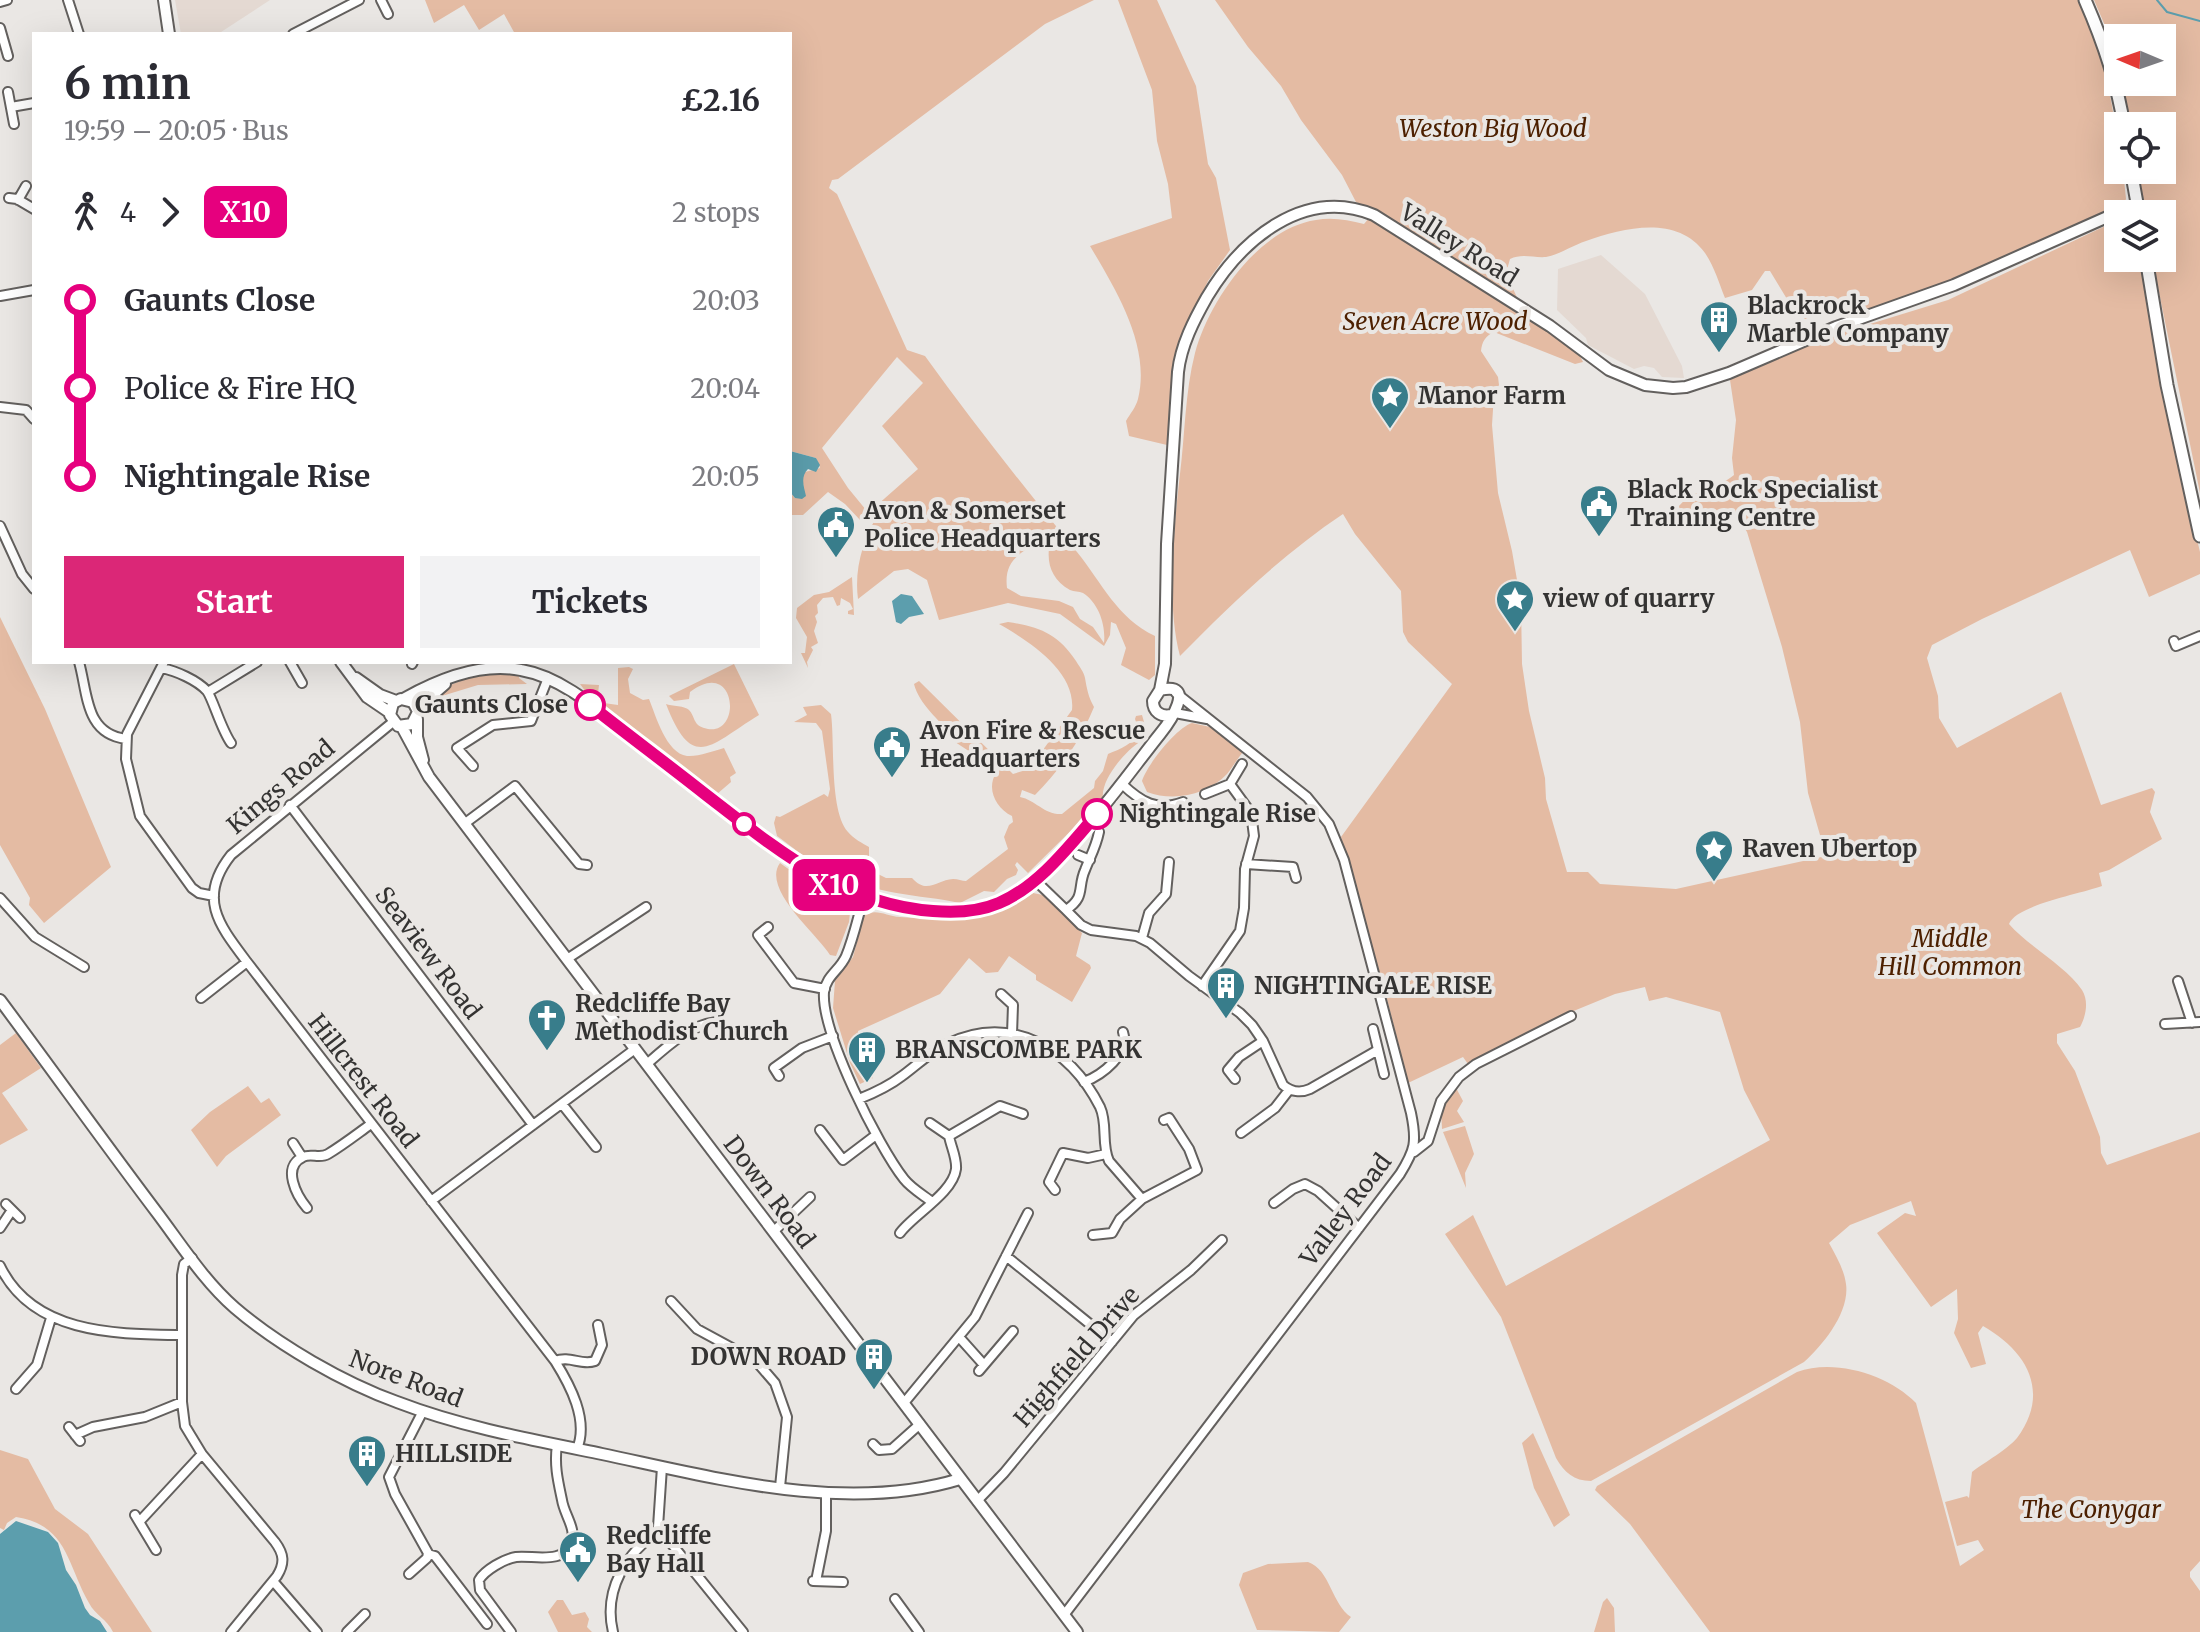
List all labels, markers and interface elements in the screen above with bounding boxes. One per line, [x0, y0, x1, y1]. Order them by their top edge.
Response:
north arrow [2104, 24, 2176, 96]
map controls [2104, 24, 2176, 272]
text: 6 min [64, 56, 191, 111]
text: £2.16 [681, 81, 760, 119]
button: locate [2104, 112, 2176, 184]
park label: Weston Big Wood [1399, 113, 1587, 144]
text: 19:59 – 20:05 · Bus [64, 114, 289, 147]
icon: walk [64, 190, 108, 234]
icon: forward [148, 190, 192, 234]
text: X10 [220, 194, 271, 230]
text: 4 [120, 196, 136, 229]
text: 2 stops [672, 196, 760, 229]
street label: Valley Road [1394, 196, 1524, 293]
button: layers [2104, 200, 2176, 272]
text: Gaunts Close [124, 281, 315, 319]
text: 20:03 [692, 284, 760, 317]
place label: Blackrock Marble Company [1747, 290, 1950, 349]
building icon: Blackrock Marble Company [1698, 299, 1740, 354]
park label: Seven Acre Wood [1342, 306, 1528, 337]
text: Police & Fire HQ [124, 369, 355, 407]
text: 20:04 [690, 372, 760, 405]
place icon: Manor Farm [1369, 375, 1411, 430]
place label: Manor Farm [1418, 380, 1566, 411]
text: Nightingale Rise [124, 457, 370, 495]
text: 20:05 [691, 460, 760, 493]
place label: Black Rock Specialist Training Centre [1627, 474, 1879, 533]
public building icon: Black Rock Specialist Training Centre [1578, 483, 1620, 538]
place label: Avon & Somerset Police Headquarters [863, 495, 1101, 554]
public building icon: Avon & Somerset Police Headquarters [815, 504, 857, 559]
button: Start [64, 556, 404, 648]
button: Tickets [420, 556, 760, 648]
place icon: view of quarry [1494, 578, 1536, 633]
place label: view of quarry [1542, 583, 1715, 614]
place label: Gaunts Close [415, 689, 568, 720]
marker: Gaunts Close [575, 690, 605, 720]
place label: Avon Fire & Rescue Headquarters [919, 715, 1145, 774]
public building icon: Avon Fire & Rescue Headquarters [871, 724, 913, 779]
street label: Kings Road [221, 733, 341, 841]
place label: Nightingale Rise [1119, 798, 1316, 829]
marker: Nightingale Rise [1082, 799, 1112, 829]
unlabelled marker [733, 813, 755, 835]
place icon: Raven Ubertop [1693, 828, 1735, 883]
place label: Raven Ubertop [1742, 833, 1917, 864]
line badge: X10 [788, 859, 880, 911]
text: X10 [808, 867, 860, 903]
street label: Seaview Road [368, 880, 488, 1025]
park label: Middle Hill Common [1877, 923, 2022, 982]
building icon: NIGHTINGALE RISE [1205, 965, 1247, 1020]
place label: NIGHTINGALE RISE [1254, 970, 1492, 1001]
place label: Redcliffe Bay Methodist Church [575, 988, 789, 1047]
church icon: Redcliffe Bay Methodist Church [526, 997, 568, 1052]
street label: Hillcrest Road [301, 1007, 425, 1154]
building icon: BRANSCOMBE PARK [846, 1029, 888, 1084]
place label: BRANSCOMBE PARK [895, 1034, 1142, 1065]
street label: Down Road [717, 1129, 822, 1254]
street label: Valley Road [1293, 1147, 1398, 1273]
street label: Highfield Drive [1007, 1280, 1146, 1433]
building icon: DOWN ROAD [853, 1336, 895, 1391]
place label: DOWN ROAD [691, 1341, 846, 1372]
street label: Nore Road [345, 1343, 467, 1414]
building icon: HILLSIDE [346, 1433, 388, 1488]
place label: HILLSIDE [395, 1438, 512, 1469]
park label: The Conygar [2021, 1494, 2162, 1525]
place label: Redcliffe Bay Hall [606, 1520, 711, 1579]
public building icon: Redcliffe Bay Hall [557, 1529, 599, 1584]

